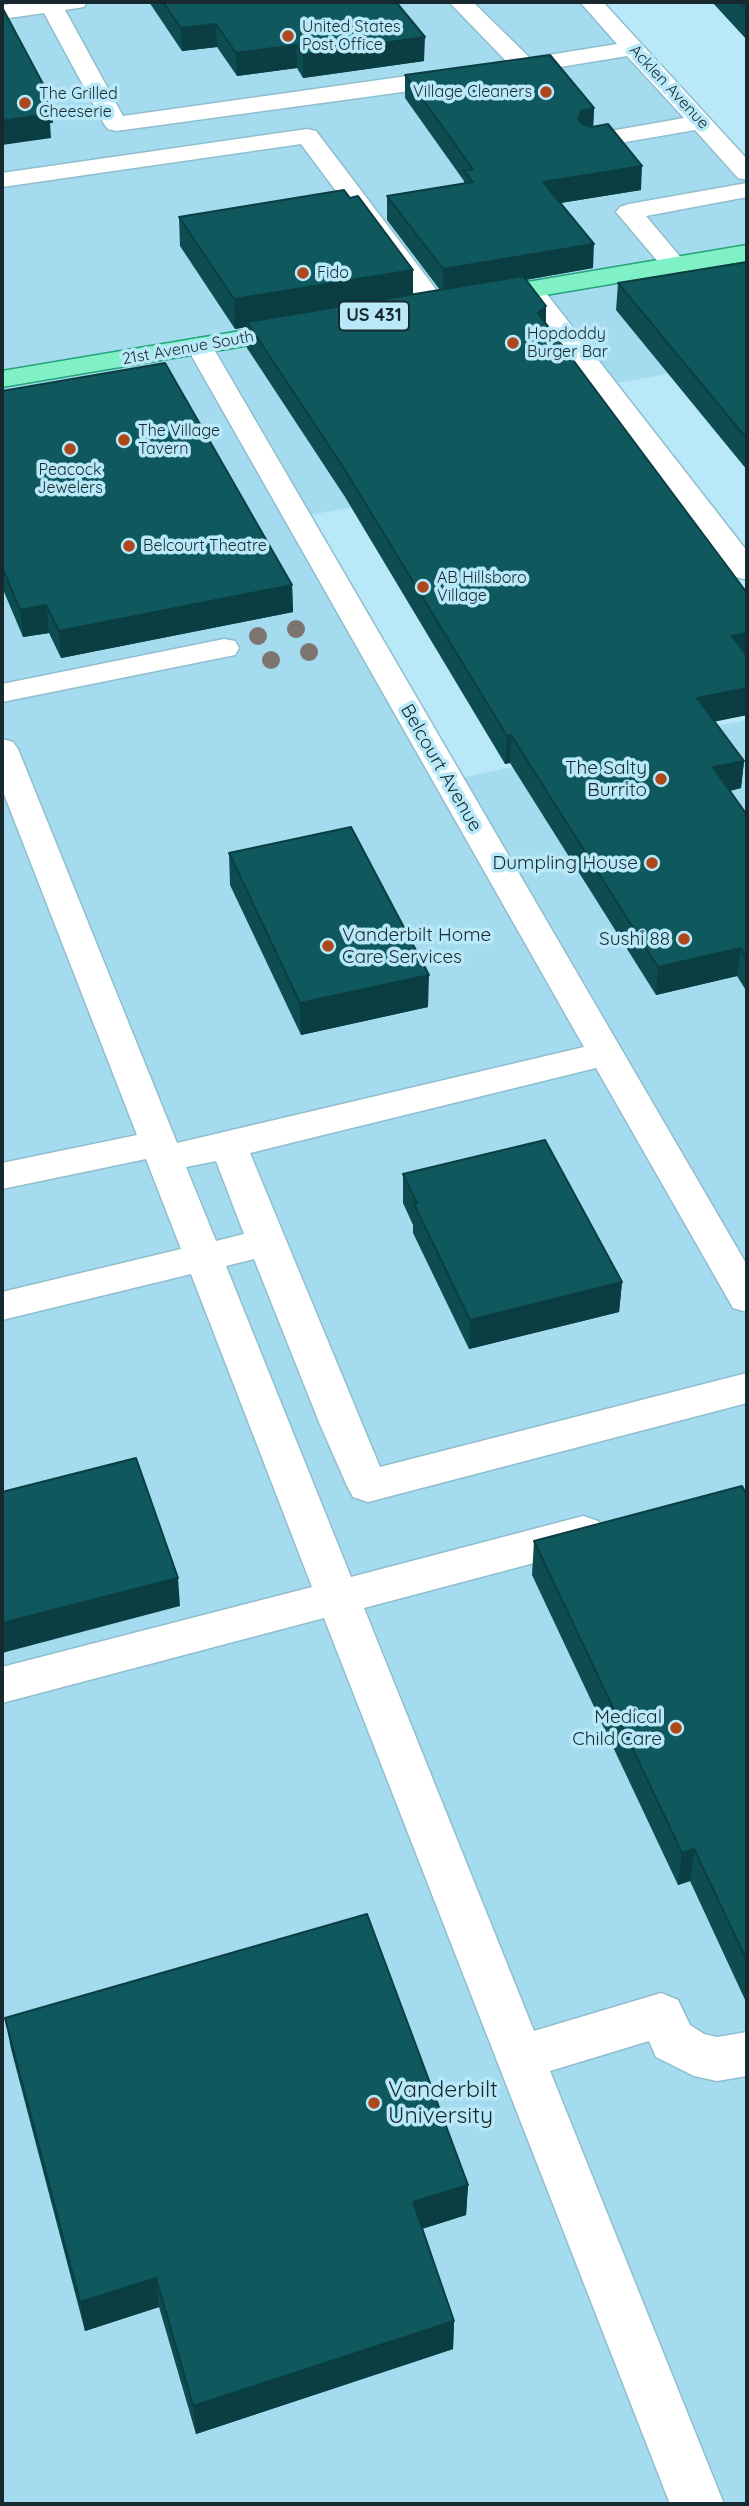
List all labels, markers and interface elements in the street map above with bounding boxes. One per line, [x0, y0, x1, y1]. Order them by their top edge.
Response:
place label: United States Post Office [302, 17, 401, 55]
marker: United States Post Office [280, 28, 296, 44]
street label: Acklen Avenue [625, 41, 713, 133]
place label: Village Cleaners [413, 82, 532, 102]
place label: The Grilled Cheeserie [39, 84, 118, 122]
marker: Village Cleaners [538, 84, 554, 100]
marker: The Grilled Cheeserie [17, 95, 33, 111]
place label: Fido [317, 263, 349, 283]
marker: Fido [295, 265, 311, 281]
road number: US 431 [339, 302, 409, 330]
place label: Hopdoddy Burger Bar [527, 324, 608, 362]
street label: 21st Avenue South [121, 327, 255, 369]
marker: Hopdoddy Burger Bar [505, 335, 521, 351]
place label: The Village Tavern [138, 421, 220, 459]
marker: The Village Tavern [116, 432, 132, 448]
marker: Peacock Jewelers [62, 441, 78, 457]
place label: Peacock Jewelers [37, 460, 103, 498]
place label: Belcourt Theatre [143, 536, 267, 556]
marker: Belcourt Theatre [121, 538, 137, 554]
place label: AB Hillsboro Village [437, 568, 527, 606]
marker: AB Hillsboro Village [415, 579, 431, 595]
street label: Belcourt Avenue [395, 700, 487, 836]
place label: The Salty Burrito [565, 757, 647, 801]
marker: The Salty Burrito [653, 771, 669, 787]
place label: Dumpling House [493, 852, 638, 874]
marker: Dumpling House [644, 855, 660, 871]
place label: Vanderbilt Home Care Services [342, 924, 491, 968]
place label: Sushi 88 [599, 928, 670, 950]
marker: Sushi 88 [676, 931, 692, 947]
marker: Vanderbilt Home Care Services [320, 938, 336, 954]
place label: Medical Child Care [572, 1706, 662, 1750]
marker: Medical Child Care [668, 1720, 684, 1736]
place label: Vanderbilt University [388, 2076, 498, 2130]
marker: Vanderbilt University [366, 2095, 382, 2111]

